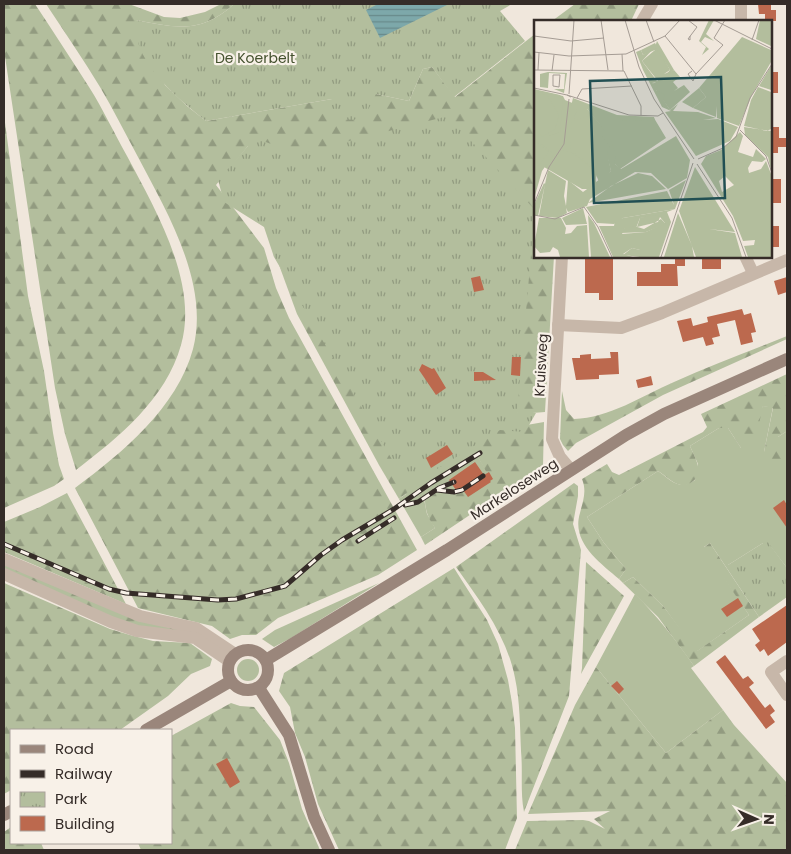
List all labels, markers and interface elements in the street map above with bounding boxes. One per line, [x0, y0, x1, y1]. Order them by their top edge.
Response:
inset map [534, 20, 771, 258]
park label: De Koerbelt [215, 48, 295, 68]
street label: Kruisweg [529, 333, 553, 397]
street label: Markeloseweg [466, 453, 562, 525]
legend [10, 729, 172, 844]
text: Road [55, 738, 94, 759]
text: Railway [55, 763, 113, 784]
text: Park [55, 788, 87, 809]
north arrow [731, 794, 781, 844]
text: Building [55, 813, 115, 834]
text: N [759, 814, 779, 825]

